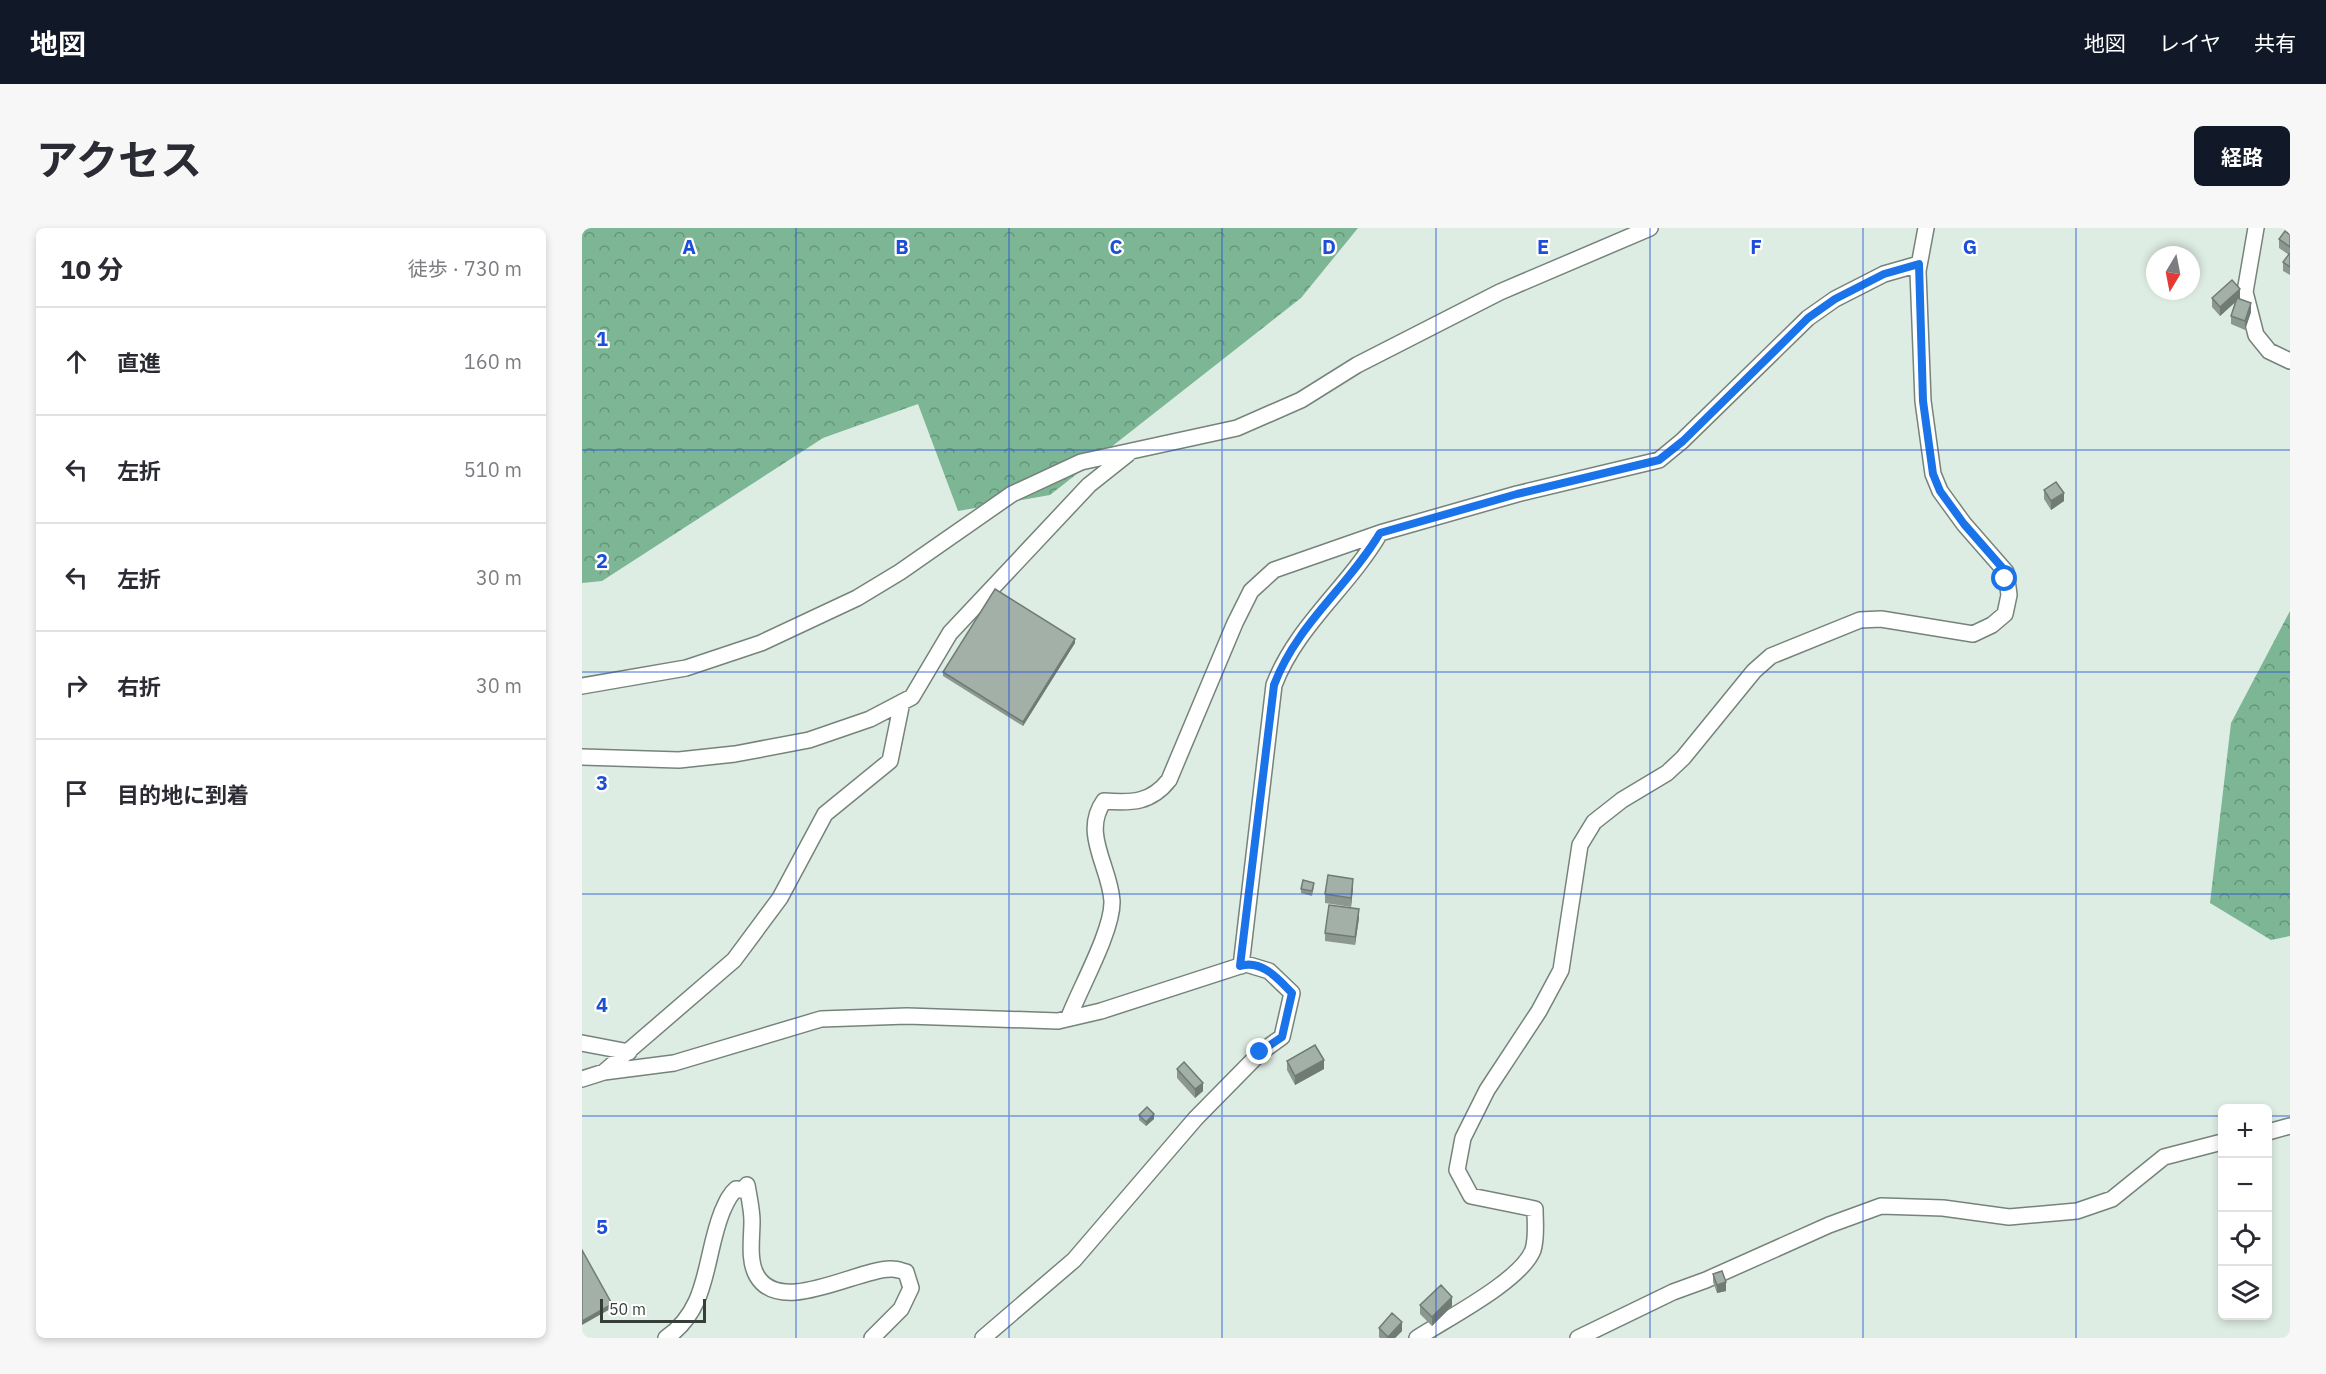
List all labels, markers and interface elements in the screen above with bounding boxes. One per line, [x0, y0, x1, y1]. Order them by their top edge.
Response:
text: 地図 [30, 25, 86, 62]
text: 地図 [2084, 29, 2126, 57]
text: レイヤ [2159, 29, 2221, 57]
text: 共有 [2254, 29, 2296, 57]
button: 経路 [2194, 126, 2290, 186]
text: アクセス [36, 132, 202, 187]
text: A [682, 233, 696, 260]
text: B [895, 233, 909, 260]
text: C [1109, 233, 1123, 260]
text: D [1322, 233, 1336, 260]
text: E [1537, 233, 1549, 260]
text: F [1750, 233, 1762, 260]
text: G [1963, 233, 1977, 260]
north arrow [2146, 246, 2200, 300]
text: 10 分 [60, 252, 123, 286]
text: 徒歩 · 730 m [408, 255, 522, 282]
text: 1 [596, 325, 608, 352]
icon: ahead [60, 345, 93, 378]
text: 直進 [117, 348, 161, 377]
text: 160 m [464, 348, 522, 375]
icon: left [60, 453, 93, 486]
text: 左折 [117, 456, 161, 485]
text: 510 m [464, 456, 522, 483]
text: 2 [596, 547, 608, 574]
icon: left [60, 561, 93, 594]
text: 左折 [117, 564, 161, 593]
text: 30 m [476, 564, 522, 591]
route start [1991, 565, 2017, 591]
icon: right [60, 669, 93, 702]
text: 右折 [117, 672, 161, 701]
text: 30 m [476, 672, 522, 699]
text: 3 [596, 769, 608, 796]
icon: arrive [60, 777, 93, 810]
text: 目的地に到着 [117, 780, 249, 809]
text: 4 [596, 991, 608, 1018]
route end [1246, 1038, 1272, 1064]
map controls [2218, 1104, 2272, 1320]
button: + [2218, 1104, 2272, 1158]
button: − [2218, 1158, 2272, 1212]
button: locate [2218, 1212, 2272, 1266]
text: 5 [596, 1213, 608, 1240]
button: layers [2218, 1266, 2272, 1320]
scale bar [600, 1296, 706, 1324]
text: 50 m [609, 1299, 646, 1319]

